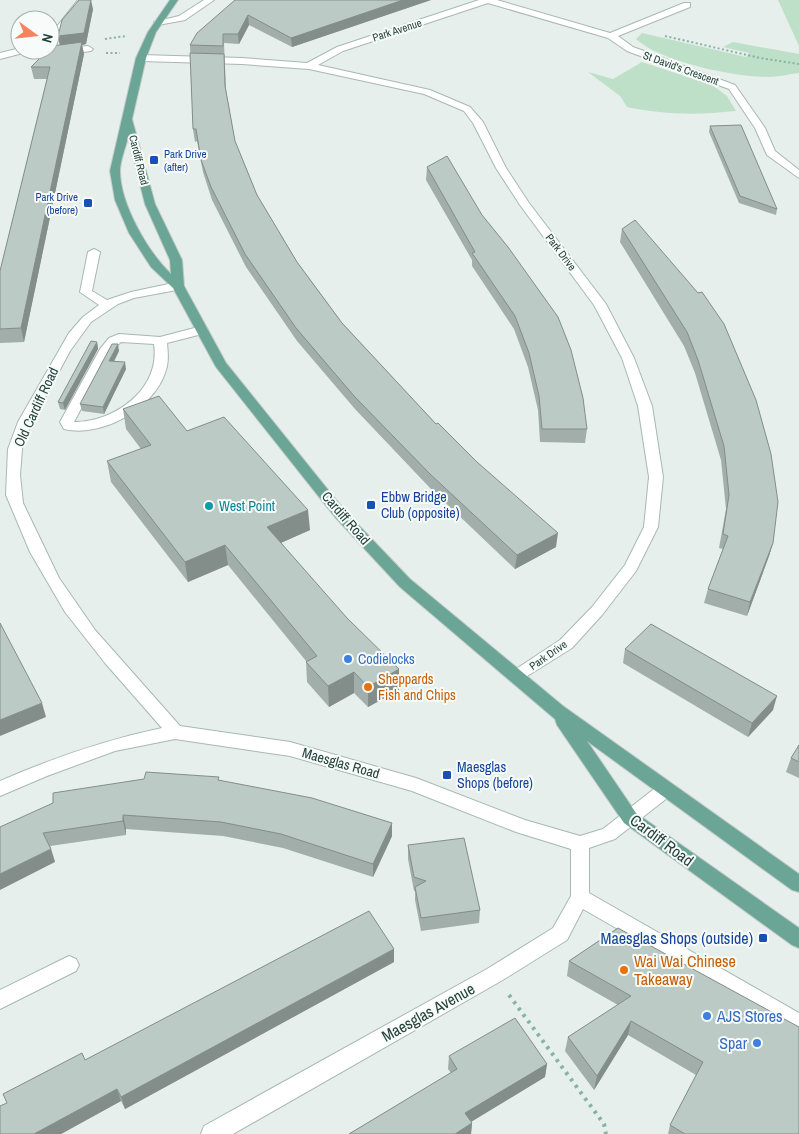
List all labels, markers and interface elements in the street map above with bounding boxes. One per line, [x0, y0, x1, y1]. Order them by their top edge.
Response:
north arrow [10, 10, 60, 60]
street label: Park Avenue [371, 15, 423, 45]
text: N [38, 32, 57, 45]
street label: St David's Crescent [641, 48, 721, 88]
street label: Cardiff Road [126, 134, 152, 186]
place label: Park Drive (after) [164, 147, 207, 174]
marker: Park Drive (after) [148, 154, 160, 166]
place label: Park Drive (before) [35, 190, 78, 217]
marker: Park Drive (before) [82, 197, 94, 209]
street label: Park Drive [543, 231, 579, 273]
street label: Old Cardiff Road [10, 364, 62, 450]
street label: Cardiff Road [318, 488, 374, 548]
place label: Ebbw Bridge Club (opposite) [381, 488, 460, 522]
place label: West Point [219, 497, 275, 515]
marker: Ebbw Bridge Club (opposite) [365, 499, 377, 511]
marker: West Point [203, 500, 215, 512]
street label: Park Drive [527, 637, 569, 673]
place label: Codielocks [358, 650, 415, 668]
marker: Codielocks [342, 653, 354, 665]
place label: Sheppards Fish and Chips [378, 670, 456, 704]
marker: Sheppards Fish and Chips [362, 681, 374, 693]
street label: Maesglas Road [300, 743, 382, 783]
place label: Maesglas Shops (before) [457, 758, 533, 792]
marker: Maesglas Shops (before) [441, 769, 453, 781]
street label: Cardiff Road [626, 809, 698, 871]
place label: Maesglas Shops (outside) [601, 927, 753, 949]
marker: Maesglas Shops (outside) [757, 932, 769, 944]
place label: Wai Wai Chinese Takeaway [634, 950, 736, 990]
marker: Wai Wai Chinese Takeaway [618, 964, 630, 976]
street label: Maesglas Avenue [377, 977, 479, 1047]
place label: AJS Stores [716, 1005, 783, 1027]
marker: AJS Stores [701, 1010, 713, 1022]
place label: Spar [719, 1032, 748, 1054]
marker: Spar [751, 1037, 763, 1049]

